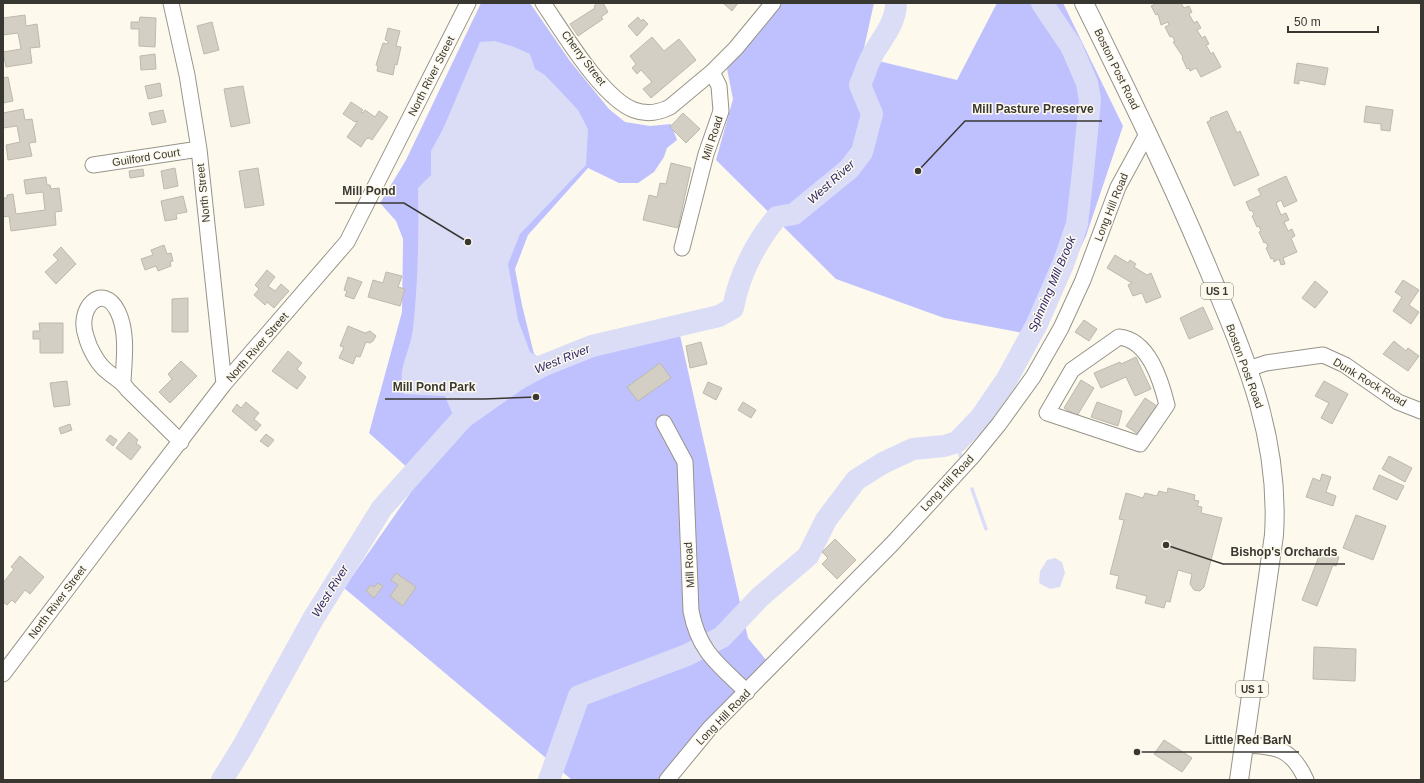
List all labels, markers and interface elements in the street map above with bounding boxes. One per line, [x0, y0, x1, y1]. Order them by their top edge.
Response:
scale bar [1288, 8, 1378, 34]
text: 50 m [1294, 15, 1321, 29]
street label: Boston Post Road [1092, 27, 1142, 111]
street label: Cherry Street [560, 28, 608, 88]
street label: North River Street [406, 34, 456, 118]
callout: Mill Pasture Preserve [965, 97, 1102, 121]
text: Mill Pasture Preserve [972, 102, 1094, 116]
street label: Mill Road [699, 114, 725, 162]
street label: Guilford Court [111, 146, 181, 168]
water label: West River [805, 157, 858, 207]
street label: North Street [194, 163, 212, 223]
street label: Long Hill Road [1092, 171, 1130, 243]
callout: Mill Pond [335, 179, 404, 203]
text: Mill Pond [342, 184, 396, 198]
water label: Spinning Mill Brook [1025, 233, 1079, 334]
road number: US 1 [1201, 283, 1233, 299]
street label: North River Street [224, 310, 290, 384]
street label: Boston Post Road [1224, 322, 1266, 410]
water label: West River [532, 341, 593, 376]
street label: Dunk Rock Road [1331, 355, 1409, 409]
callout: Mill Pond Park [385, 375, 484, 399]
text: Mill Pond Park [393, 380, 476, 394]
street label: Long Hill Road [918, 453, 976, 513]
callout: Bishop's Orchards [1223, 540, 1345, 564]
street label: Mill Road [682, 542, 696, 588]
text: Bishop's Orchards [1231, 545, 1338, 559]
water label: West River [309, 562, 352, 619]
street label: North River Street [26, 563, 88, 641]
road number: US 1 [1236, 681, 1268, 697]
street label: Long Hill Road [694, 687, 752, 747]
callout: Little Red BarN [1197, 728, 1299, 752]
text: Little Red BarN [1205, 733, 1291, 747]

